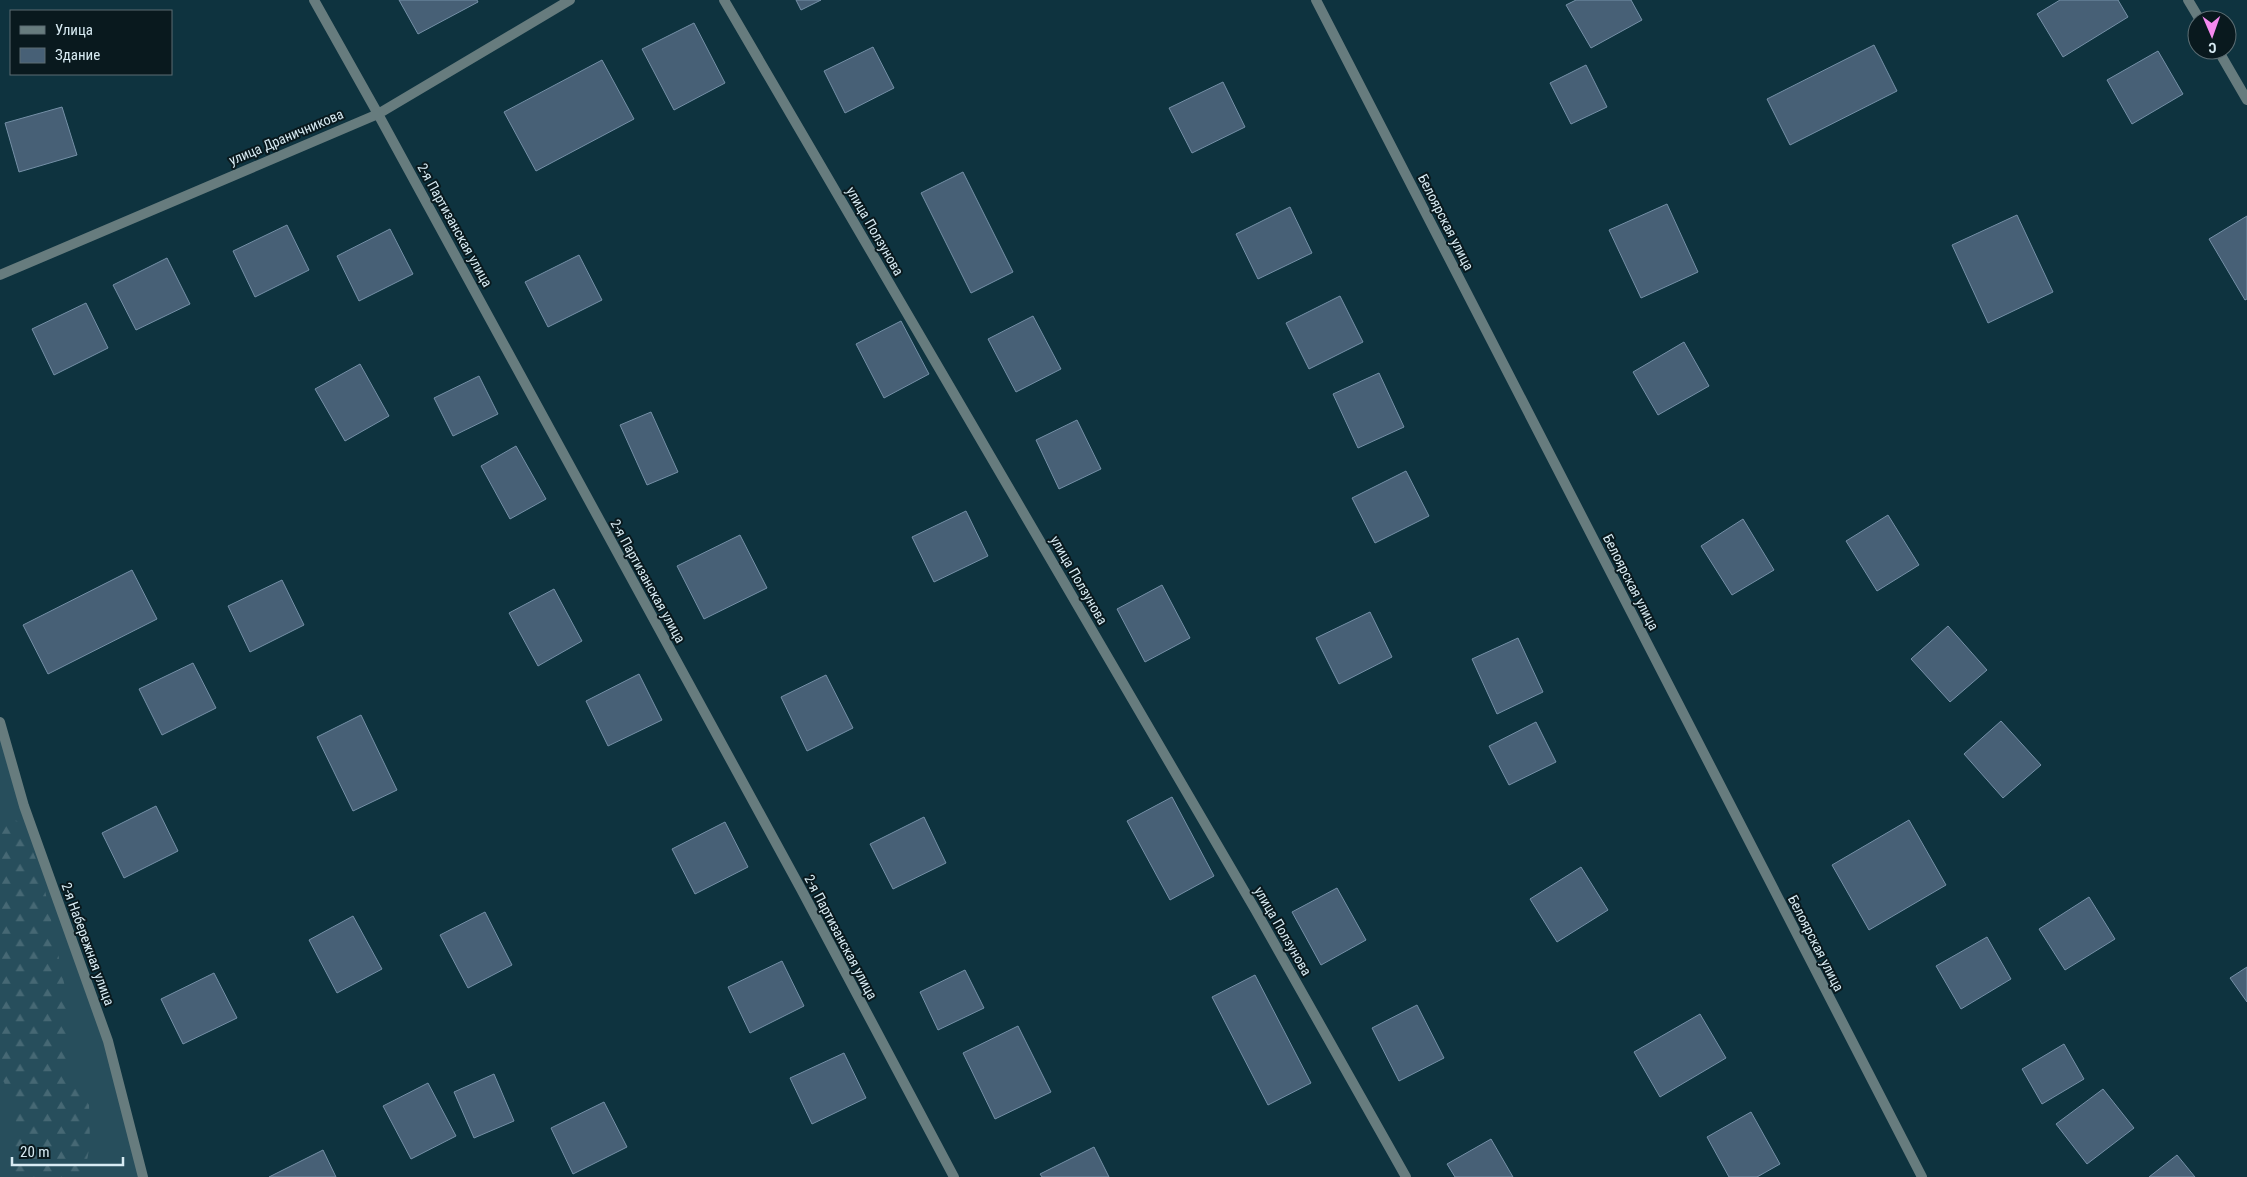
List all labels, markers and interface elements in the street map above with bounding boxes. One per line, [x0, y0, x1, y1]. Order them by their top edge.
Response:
legend [10, 10, 172, 75]
north arrow [2187, 10, 2237, 60]
text: Улица [55, 21, 93, 39]
text: С [2208, 40, 2217, 56]
text: Здание [55, 46, 100, 64]
street label: улица Драничникова [226, 106, 346, 168]
street label: 2-я Партизанская улица [414, 160, 496, 290]
street label: Белоярская улица [1415, 171, 1477, 273]
street label: улица Ползунова [843, 184, 907, 278]
street label: 2-я Партизанская улица [607, 516, 689, 646]
street label: Белоярская улица [1600, 531, 1662, 633]
street label: улица Ползунова [1047, 533, 1111, 627]
street label: 2-я Партизанская улица [801, 872, 881, 1002]
street label: 2-я Набережная улица [58, 880, 118, 1008]
street label: улица Ползунова [1251, 884, 1315, 978]
street label: Белоярская улица [1785, 892, 1847, 994]
scale bar [12, 1134, 124, 1166]
text: 20 m [20, 1143, 50, 1161]

